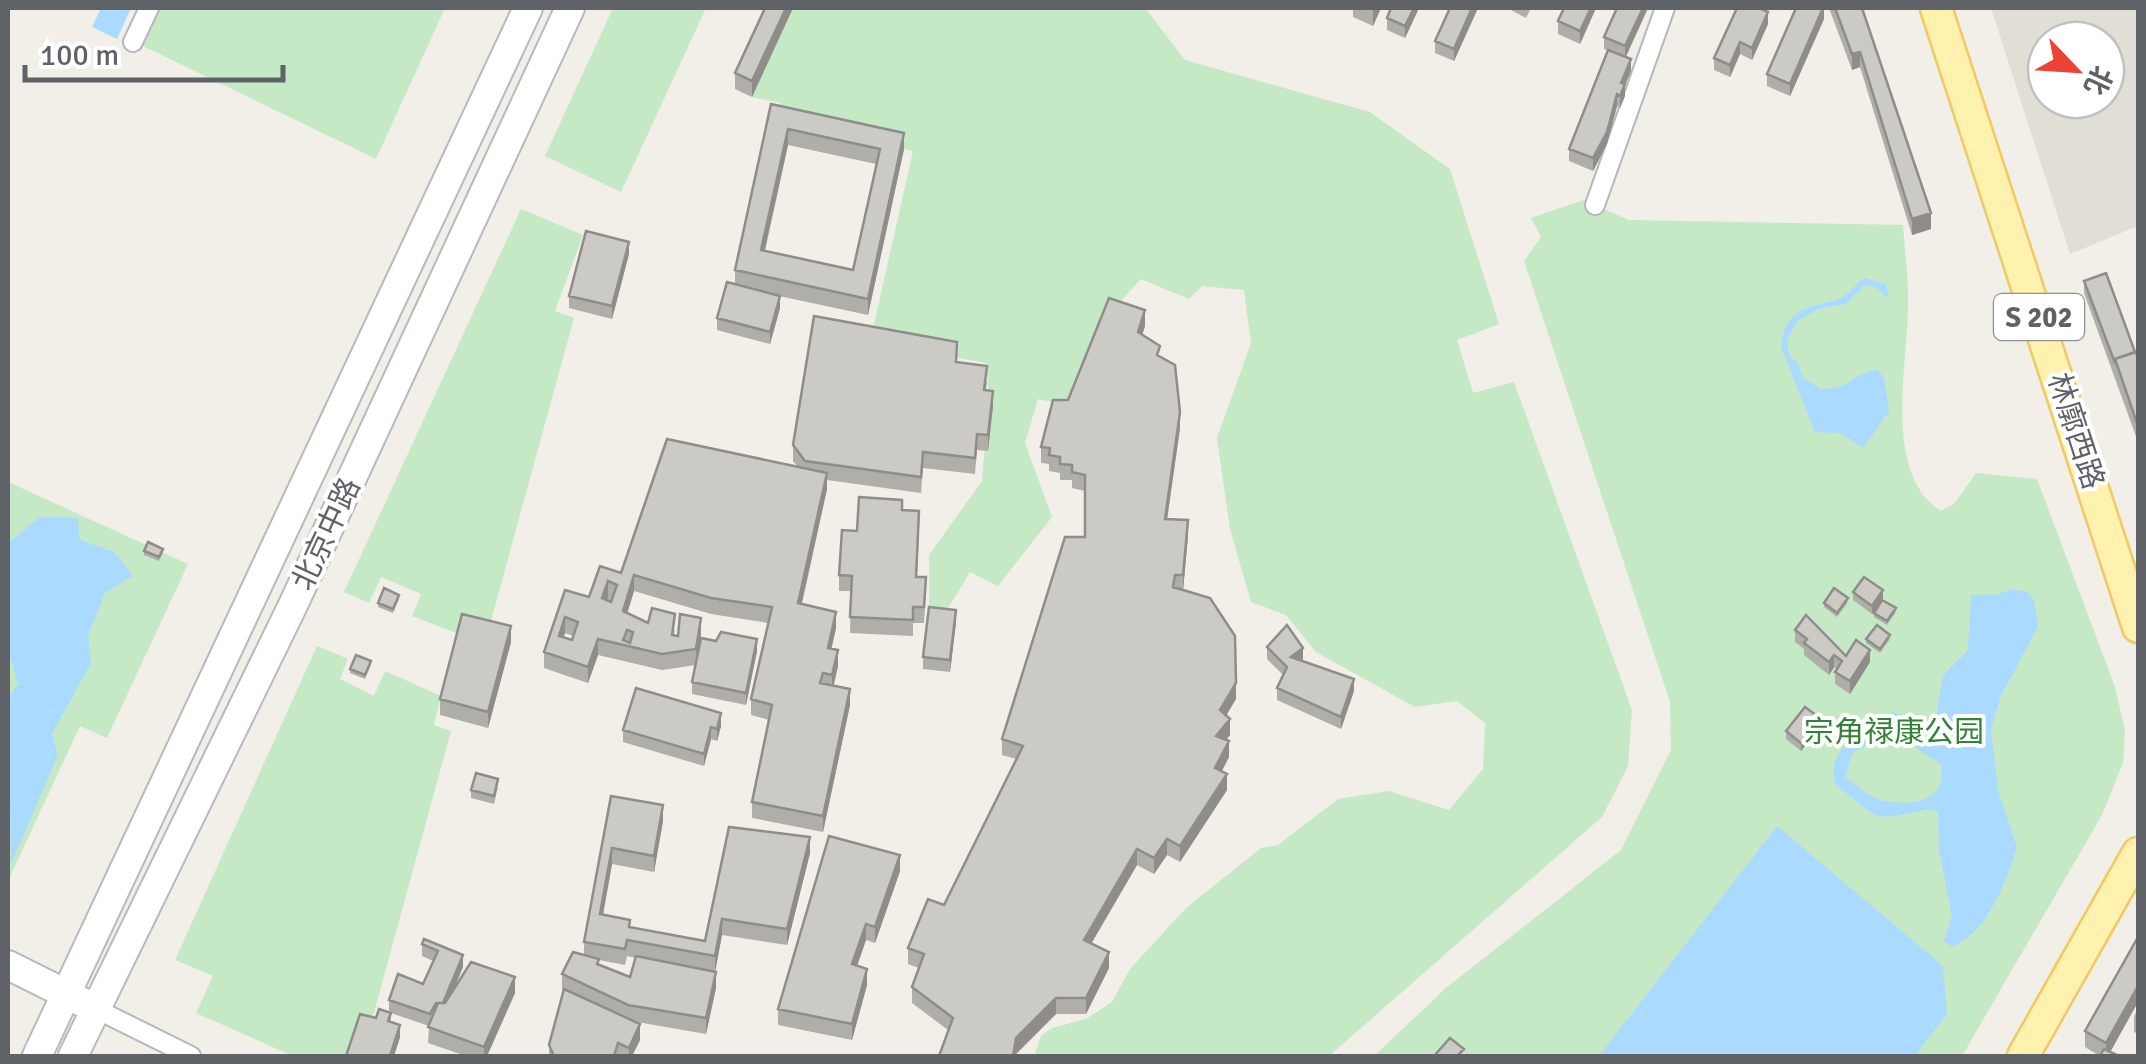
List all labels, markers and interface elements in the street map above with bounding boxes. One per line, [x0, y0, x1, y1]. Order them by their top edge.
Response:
scale bar [25, 20, 282, 82]
north arrow [2026, 20, 2126, 120]
text: 100 m [40, 37, 119, 74]
text: 北 [2076, 60, 2119, 100]
road number: S 202 [1994, 294, 2084, 340]
street label: 林廓西路 [2039, 368, 2112, 494]
street label: 北京中路 [284, 472, 369, 596]
park label: 宗角禄康公园 [1804, 714, 1984, 751]

